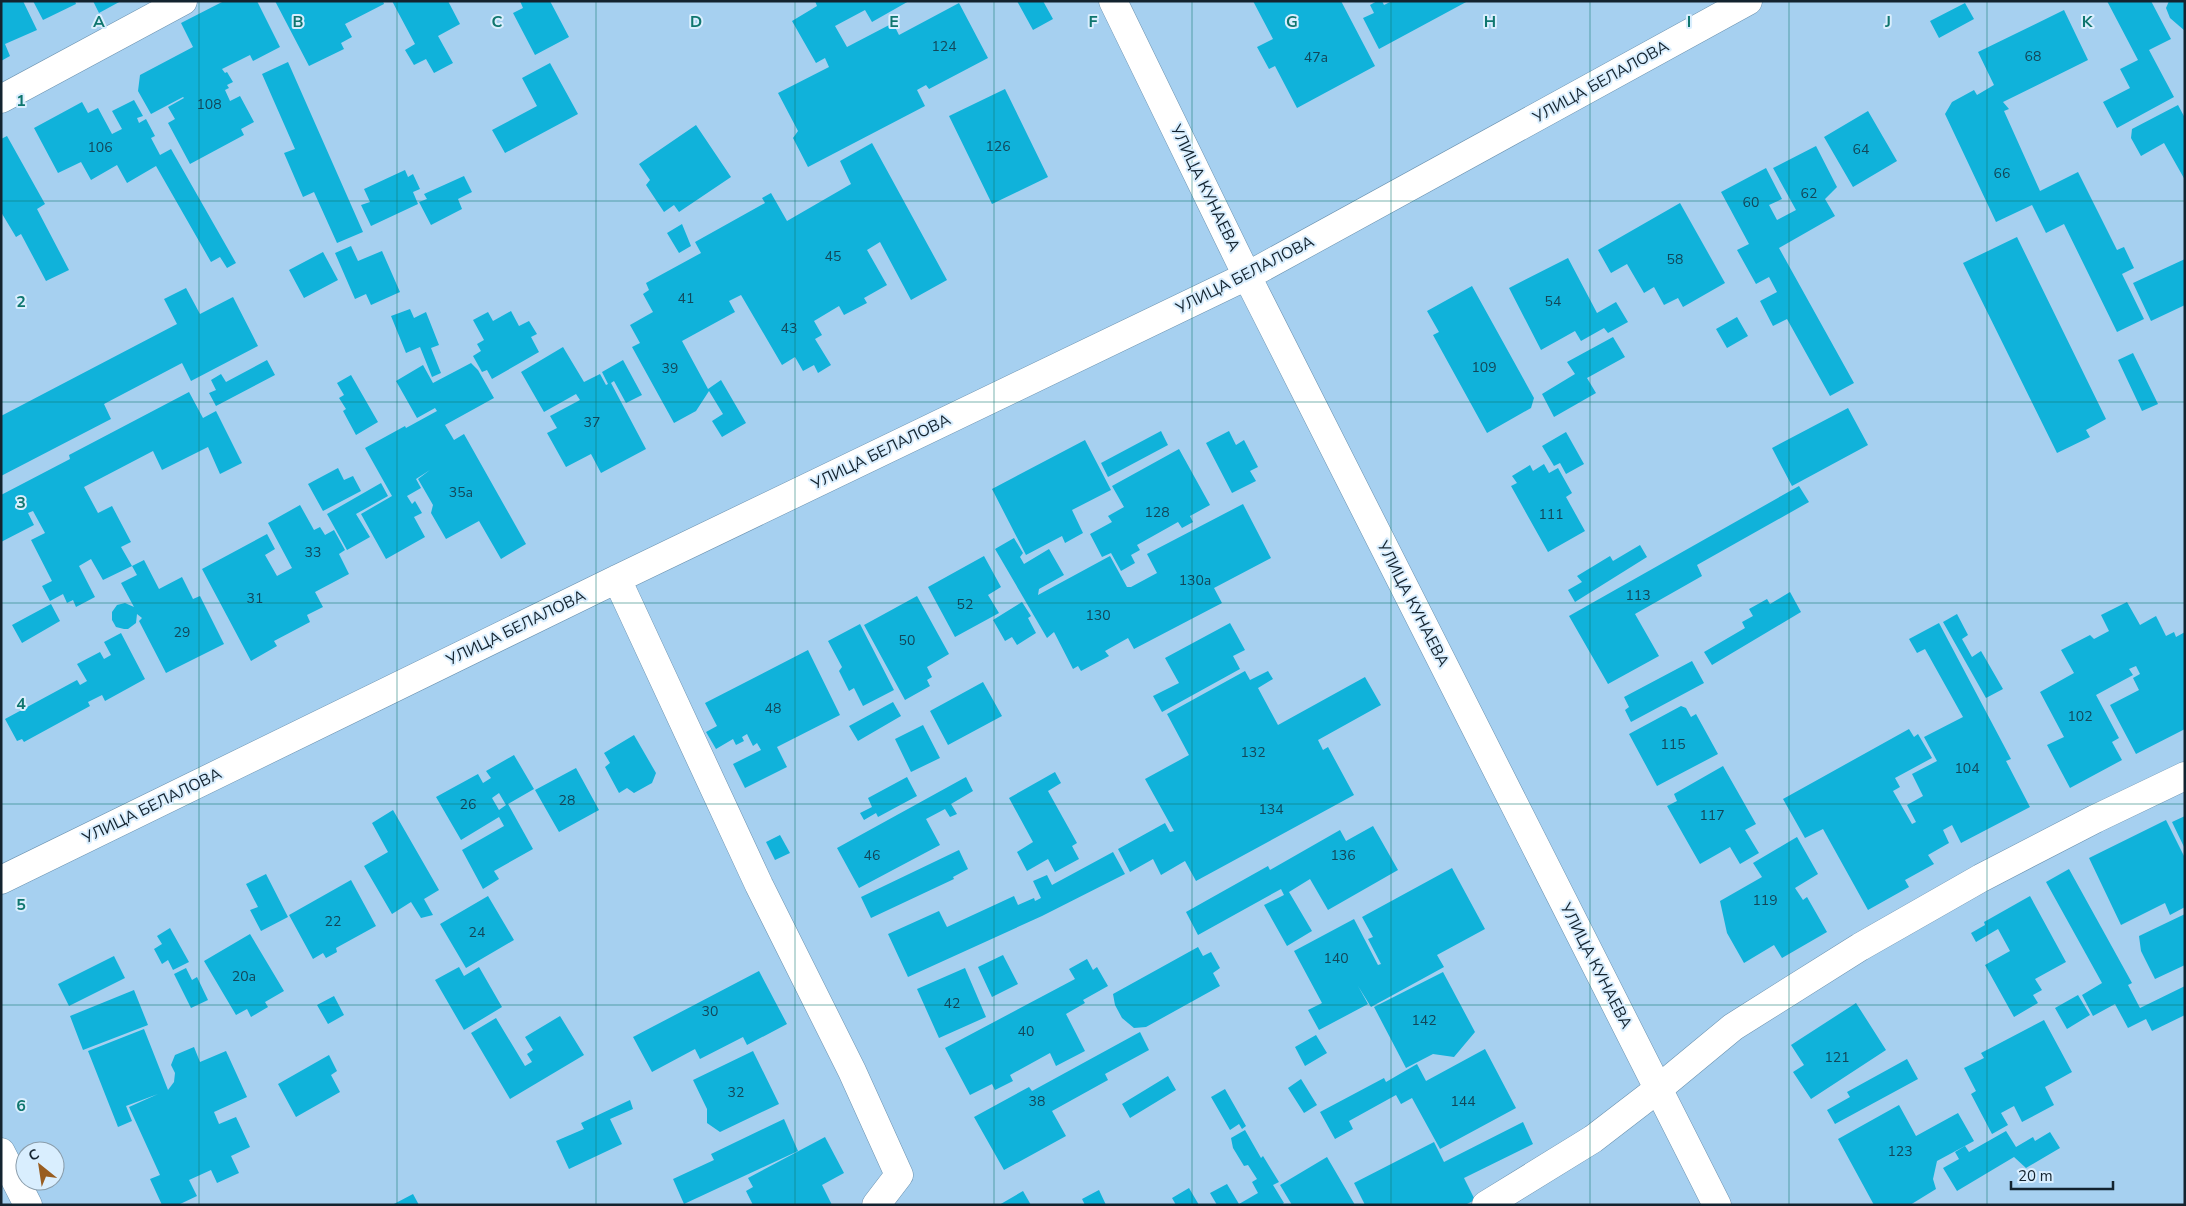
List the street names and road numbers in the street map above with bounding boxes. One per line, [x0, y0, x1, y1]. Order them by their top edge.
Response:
street label: УЛИЦА БЕЛАЛОВА [1528, 35, 1673, 129]
street label: УЛИЦА КУНАЕВА [1164, 120, 1245, 255]
street label: УЛИЦА БЕЛАЛОВА [1171, 230, 1318, 320]
street label: УЛИЦА БЕЛАЛОВА [807, 409, 955, 496]
street label: УЛИЦА КУНАЕВА [1371, 536, 1454, 671]
street label: УЛИЦА БЕЛАЛОВА [442, 585, 590, 672]
street label: УЛИЦА БЕЛАЛОВА [78, 763, 226, 850]
street label: УЛИЦА КУНАЕВА [1554, 898, 1637, 1033]

